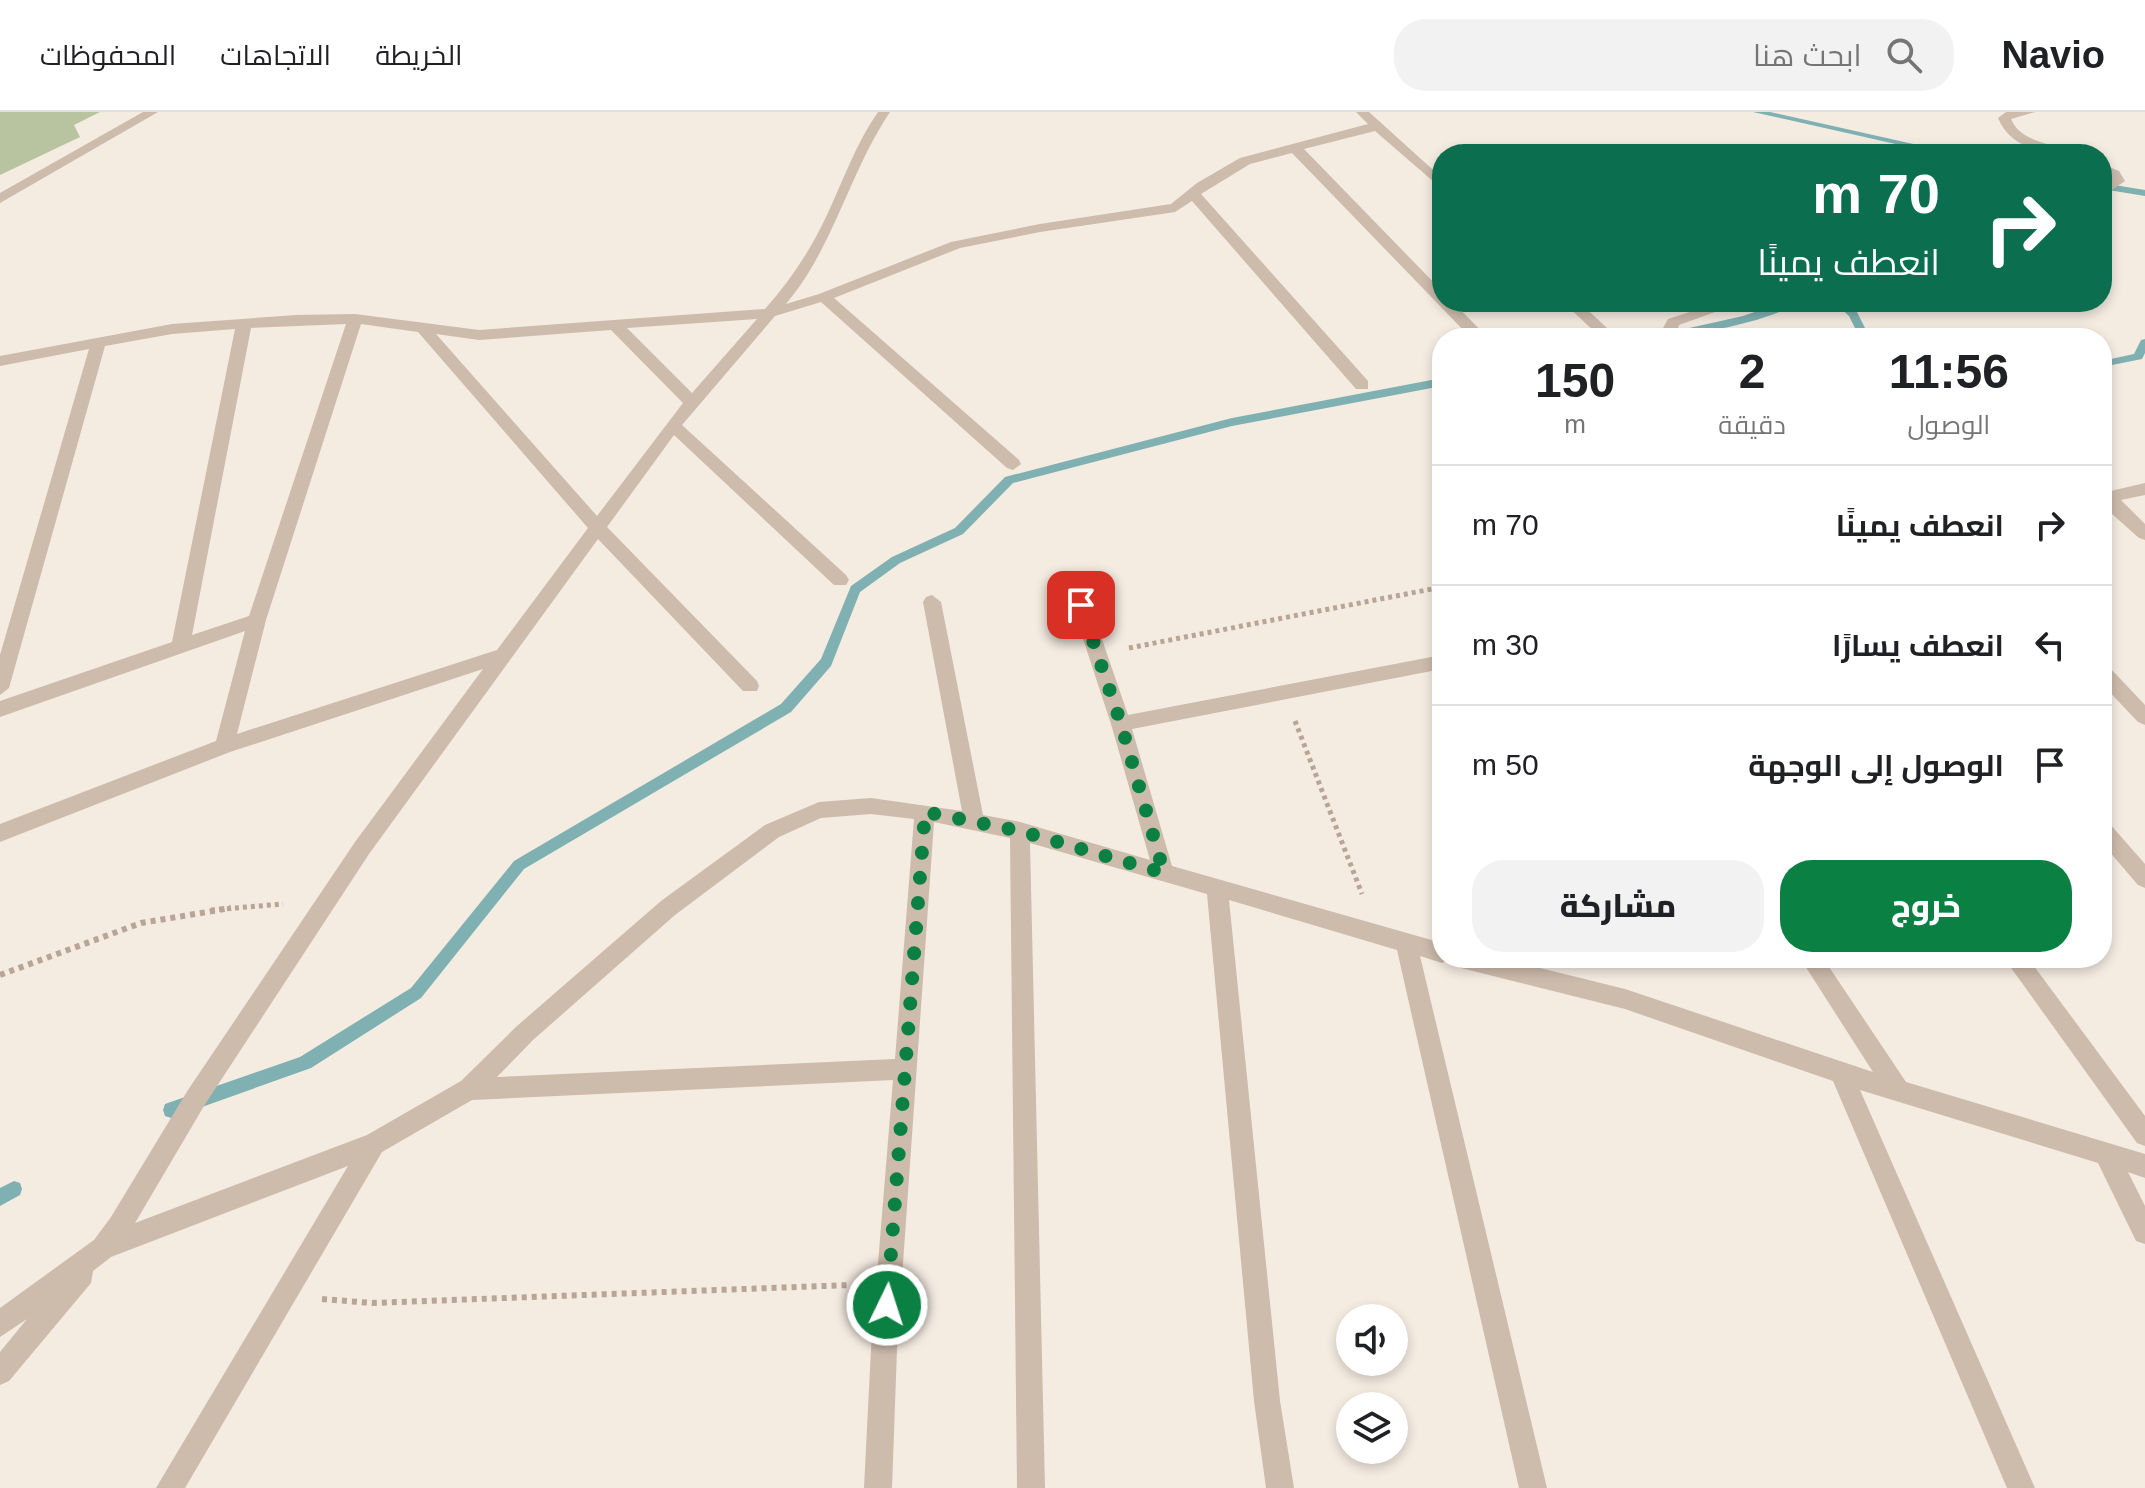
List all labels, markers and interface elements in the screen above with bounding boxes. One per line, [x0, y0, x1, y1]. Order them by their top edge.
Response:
search box [1394, 19, 1954, 91]
icon: search [1882, 33, 1926, 77]
text: Navio [2002, 34, 2105, 76]
text: ابحث هنا [1753, 39, 1862, 72]
text: المحفوظات [40, 40, 176, 71]
text: الاتجاهات [220, 40, 331, 71]
text: الخريطة [375, 40, 463, 71]
text: 70 m [1812, 162, 1940, 225]
icon: right [1968, 176, 2072, 280]
text: انعطف يمينًا [1757, 242, 1940, 283]
text: 2 [1739, 345, 1765, 398]
text: 11:56 [1889, 345, 2009, 398]
text: 150 [1535, 354, 1615, 407]
text: m [1564, 409, 1586, 439]
text: دقيقة [1718, 410, 1786, 440]
text: الوصول [1907, 410, 1990, 440]
icon: right [2028, 503, 2072, 547]
text: 70 m [1472, 508, 1539, 541]
text: انعطف يمينًا [1836, 509, 2004, 542]
pin [1047, 571, 1115, 639]
icon: arrive [1059, 583, 1103, 627]
icon: left [2028, 623, 2072, 667]
text: 30 m [1472, 628, 1539, 661]
text: انعطف يسارًا [1832, 629, 2004, 662]
icon: arrive [2028, 743, 2072, 787]
text: 50 m [1472, 748, 1539, 781]
text: الوصول إلى الوجهة [1748, 749, 2004, 782]
button: مشاركة [1472, 860, 1764, 952]
button: خروج [1780, 860, 2072, 952]
position arrow [845, 1263, 929, 1347]
map controls [1336, 1304, 1408, 1464]
button: sound [1336, 1304, 1408, 1376]
button: layers [1336, 1392, 1408, 1464]

